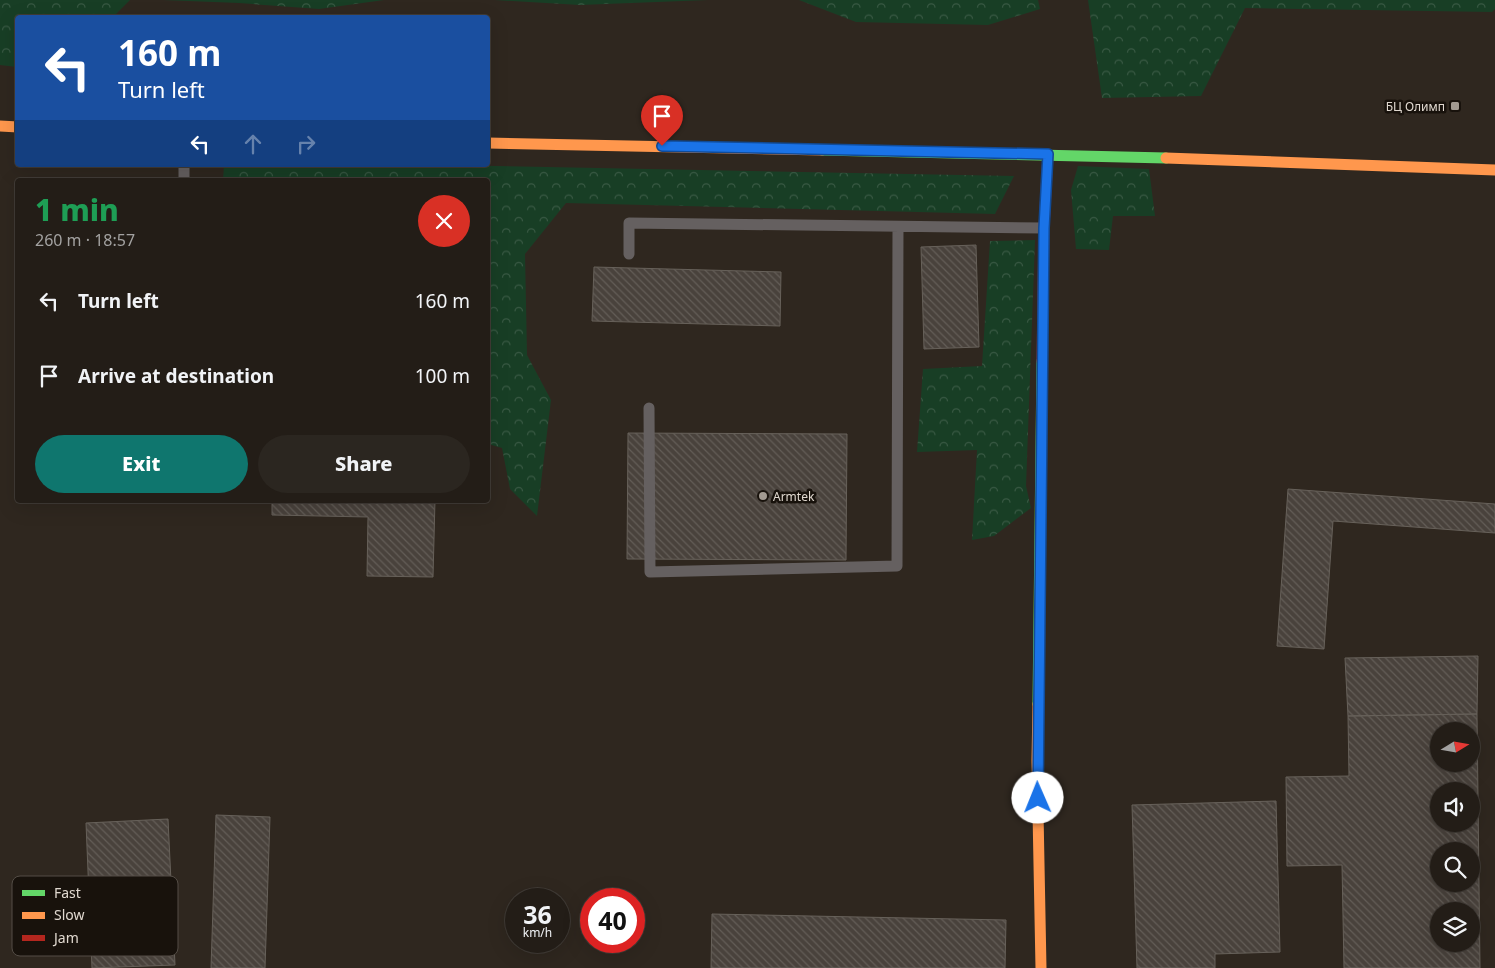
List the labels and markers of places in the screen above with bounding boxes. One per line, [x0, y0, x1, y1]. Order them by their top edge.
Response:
pin [641, 95, 683, 146]
place label: БЦ Олимп [1386, 98, 1445, 115]
marker: БЦ Олимп [1449, 100, 1461, 112]
place label: Armtek [773, 488, 815, 505]
marker: Armtek [757, 490, 769, 502]

